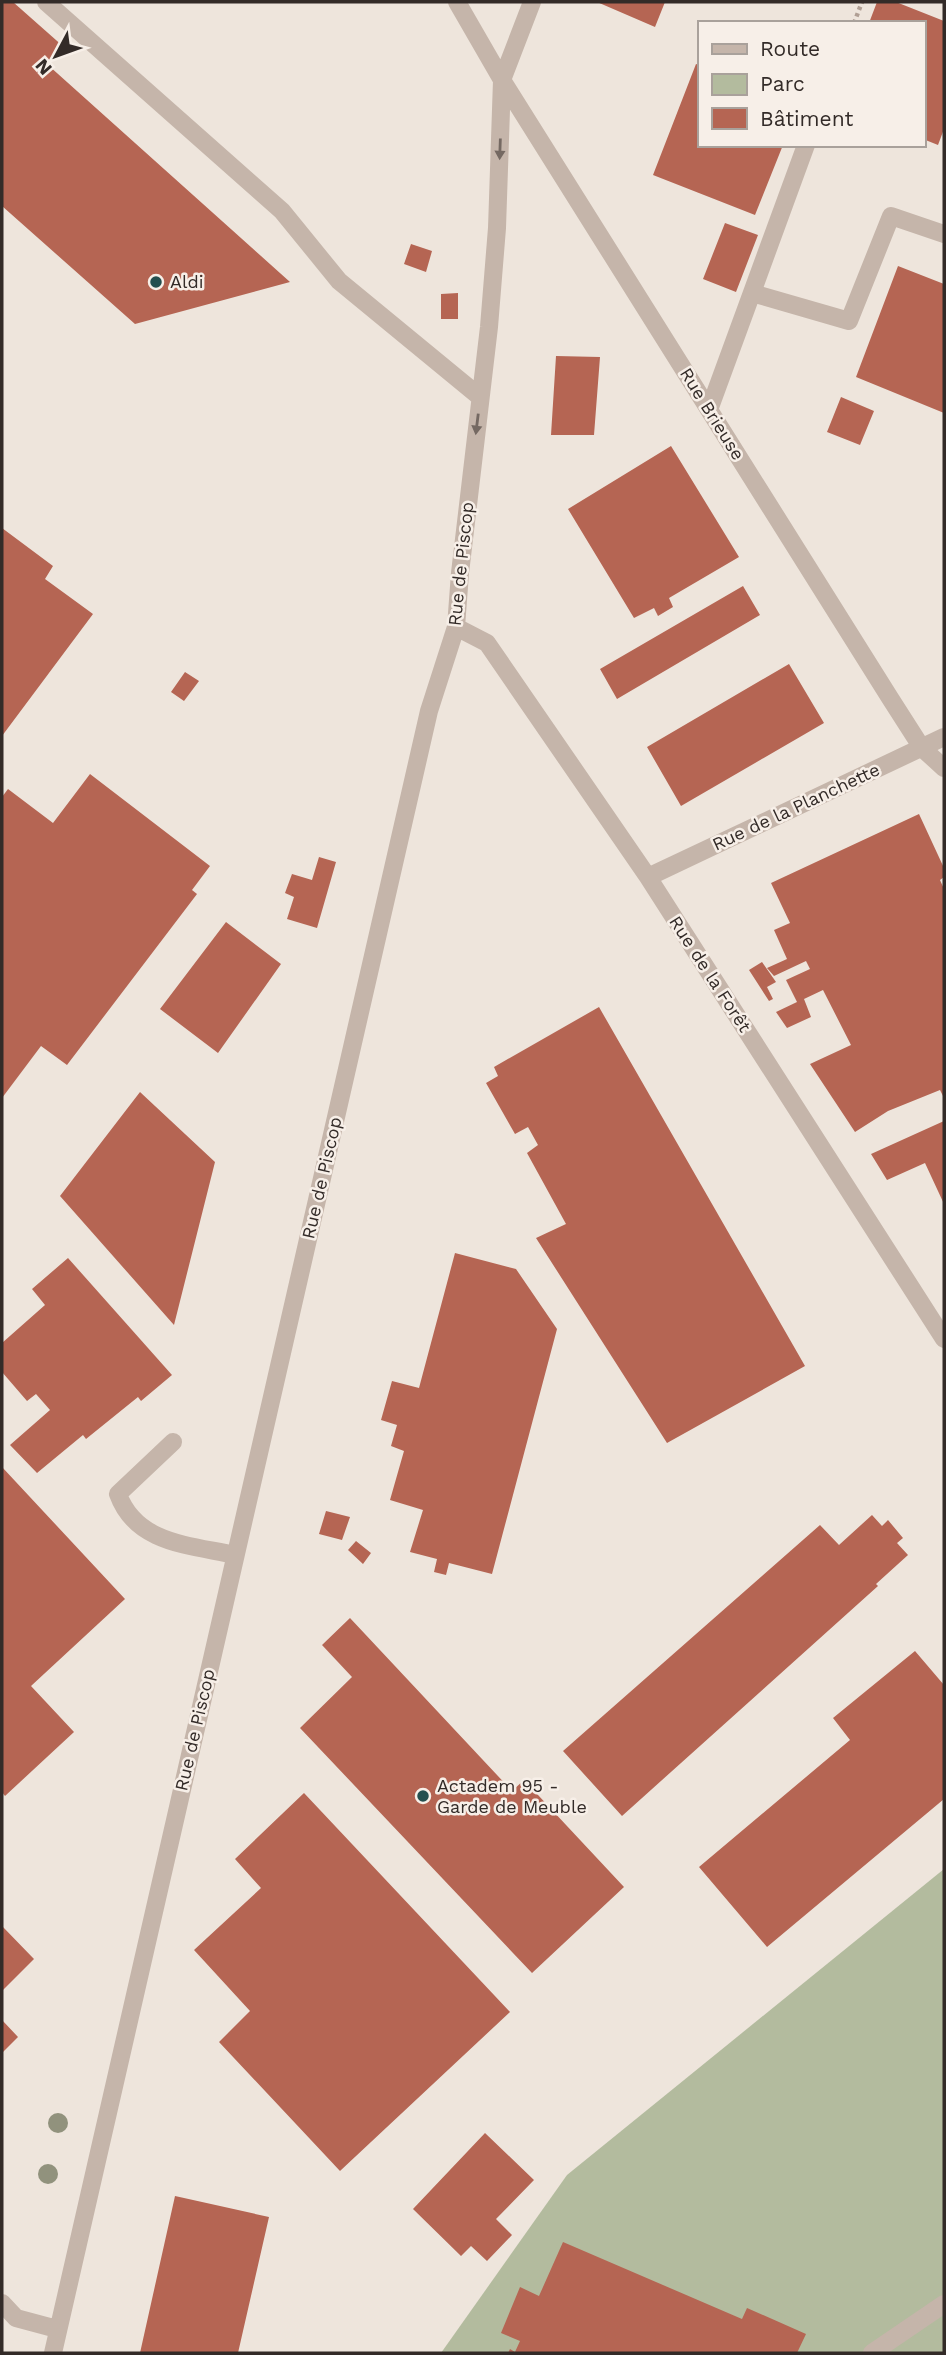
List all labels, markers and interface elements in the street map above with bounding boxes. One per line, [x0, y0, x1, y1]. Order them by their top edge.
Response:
north arrow [21, 21, 91, 91]
legend [698, 21, 925, 147]
text: Route [760, 36, 820, 61]
text: N [30, 54, 57, 80]
text: Parc [760, 71, 805, 96]
text: Bâtiment [760, 106, 854, 131]
one-way arrow [494, 138, 505, 160]
place label: Aldi [170, 271, 203, 292]
marker: Aldi [148, 274, 164, 290]
street label: Rue Brieuse [676, 364, 749, 464]
one-way arrow [471, 413, 482, 435]
street label: Rue de Piscop [444, 501, 477, 627]
street label: Rue de la Planchette [709, 759, 883, 855]
street label: Rue de la Forêt [665, 912, 756, 1036]
street label: Rue de Piscop [297, 1115, 346, 1241]
street label: Rue de Piscop [170, 1667, 219, 1793]
place label: Actadem 95 - Garde de Meuble [437, 1775, 587, 1817]
marker: Actadem 95 - Garde de Meuble [415, 1788, 431, 1804]

